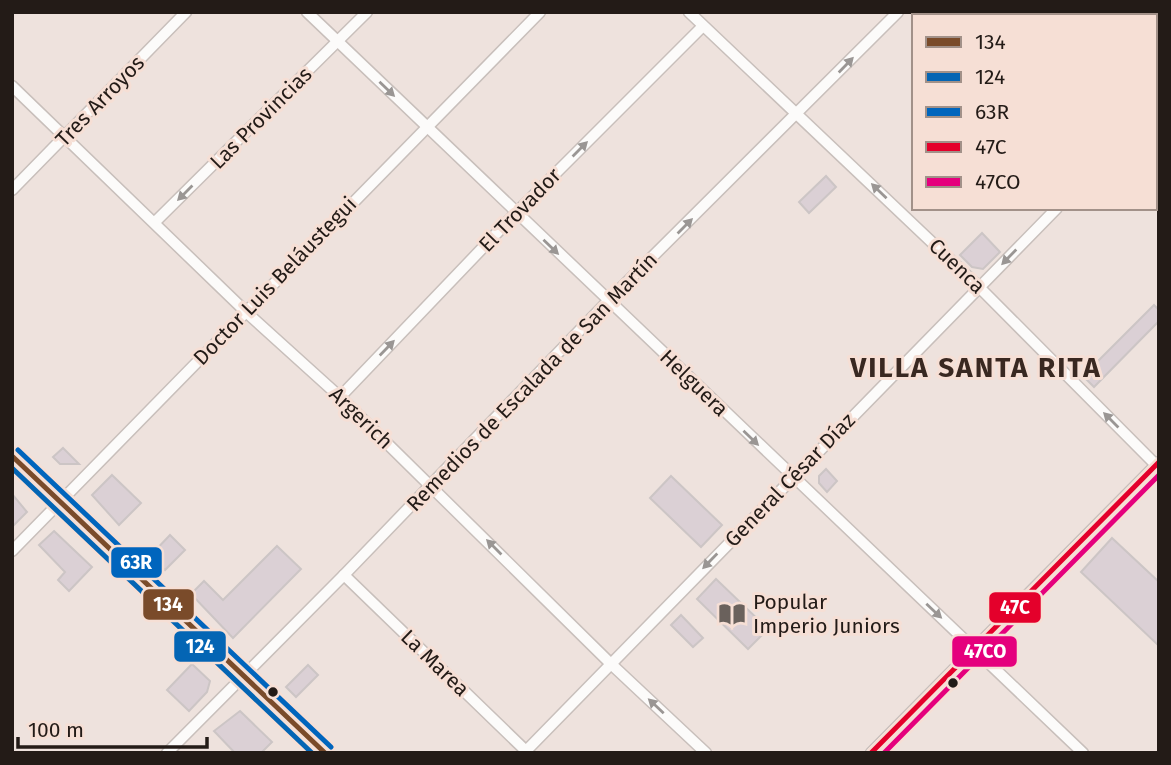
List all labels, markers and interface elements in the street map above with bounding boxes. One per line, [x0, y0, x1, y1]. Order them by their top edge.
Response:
legend [912, 14, 1157, 210]
text: 134 [975, 29, 1006, 55]
street label: Tres Arroyos [50, 50, 150, 152]
one-way arrow [837, 57, 854, 74]
street label: Las Provincias [204, 61, 318, 175]
text: 124 [975, 64, 1005, 90]
one-way arrow [378, 81, 395, 97]
text: 63R [975, 99, 1009, 125]
text: 47C [975, 134, 1007, 160]
one-way arrow [571, 142, 588, 158]
street label: El Trovador [473, 162, 567, 258]
text: 47CO [975, 169, 1021, 195]
one-way arrow [871, 184, 888, 200]
one-way arrow [176, 185, 193, 202]
street label: Doctor Luis Beláustegui [188, 191, 362, 371]
one-way arrow [676, 218, 692, 235]
street label: Cuenca [923, 233, 991, 299]
one-way arrow [543, 238, 560, 255]
street label: Remedios de Escalada de San Martín [401, 247, 663, 517]
one-way arrow [1001, 249, 1017, 265]
one-way arrow [379, 340, 395, 357]
street label: Helguera [654, 344, 734, 422]
district label: VILLA SANTA RITA [849, 351, 1102, 384]
street label: Argerich [324, 381, 398, 455]
street label: General César Díaz [719, 408, 861, 552]
one-way arrow [1103, 412, 1119, 429]
one-way arrow [742, 430, 759, 446]
one-way arrow [485, 539, 502, 556]
line badge: 63R [110, 546, 163, 579]
text: 63R [120, 551, 152, 574]
one-way arrow [702, 552, 718, 569]
line badge: 134 [142, 588, 195, 621]
place label: Popular Imperio Juniors [753, 589, 900, 639]
line badge: 47C [988, 591, 1042, 624]
text: 134 [153, 593, 183, 616]
text: 47C [1000, 596, 1030, 619]
library icon: Popular Imperio Juniors [717, 599, 747, 629]
one-way arrow [925, 603, 942, 619]
street label: La Marea [395, 624, 475, 702]
line badge: 124 [173, 630, 227, 663]
text: 124 [186, 635, 215, 658]
line badge: 47CO [951, 635, 1018, 668]
text: 47CO [964, 640, 1006, 663]
unlabelled marker [946, 676, 960, 690]
unlabelled marker [266, 685, 280, 699]
one-way arrow [648, 699, 665, 715]
scale bar [18, 706, 206, 750]
text: 100 m [28, 717, 84, 743]

